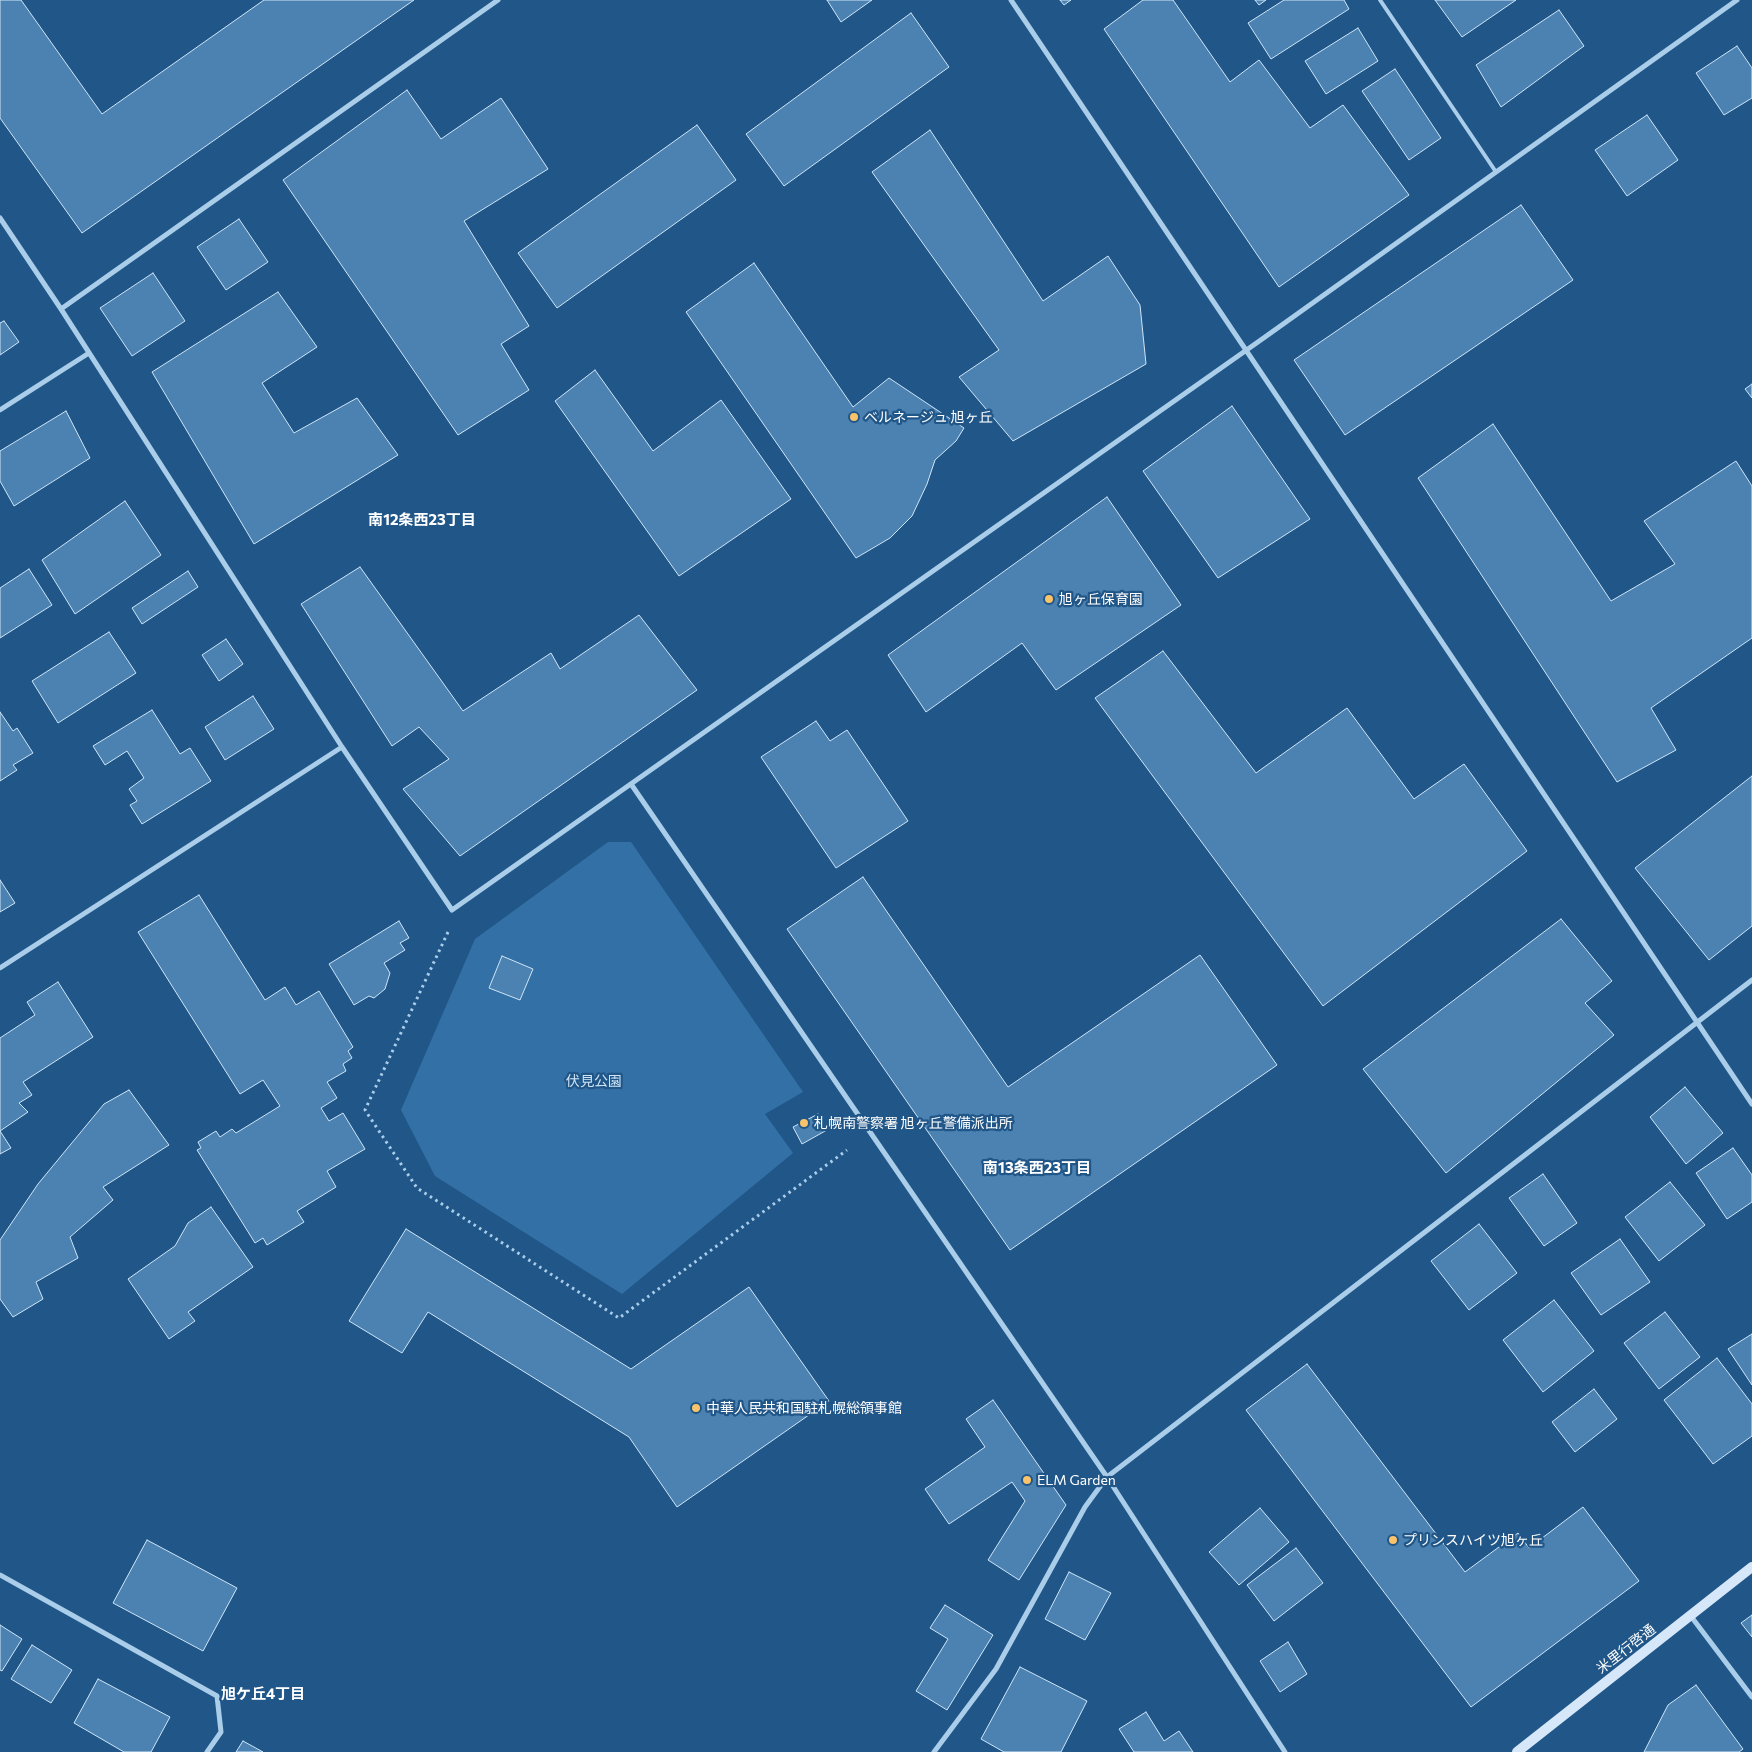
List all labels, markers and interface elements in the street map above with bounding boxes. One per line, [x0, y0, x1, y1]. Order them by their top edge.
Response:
place label: ベルネージュ 旭ヶ丘 [864, 409, 993, 425]
marker: ベルネージュ 旭ヶ丘 [848, 411, 860, 423]
district label: 南12条西23丁目 [368, 511, 476, 529]
place label: 旭ヶ丘保育園 [1059, 591, 1143, 607]
marker: 旭ヶ丘保育園 [1043, 593, 1055, 605]
park label: 伏見公園 [566, 1073, 622, 1089]
place label: 札幌南警察署 旭ヶ丘警備派出所 [814, 1115, 1013, 1131]
marker: 札幌南警察署 旭ヶ丘警備派出所 [798, 1117, 810, 1129]
district label: 南13条西23丁目 [983, 1159, 1091, 1177]
place label: 中華人民共和国駐札幌総領事館 [706, 1400, 902, 1416]
marker: 中華人民共和国駐札幌総領事館 [690, 1402, 702, 1414]
place label: ELM Garden [1037, 1472, 1116, 1488]
marker: ELM Garden [1021, 1474, 1033, 1486]
place label: プリンスハイツ旭ヶ丘 [1403, 1532, 1543, 1548]
marker: プリンスハイツ旭ヶ丘 [1387, 1534, 1399, 1546]
street label: 米里行啓通 [1593, 1621, 1659, 1677]
district label: 旭ケ丘4丁目 [221, 1685, 305, 1703]

